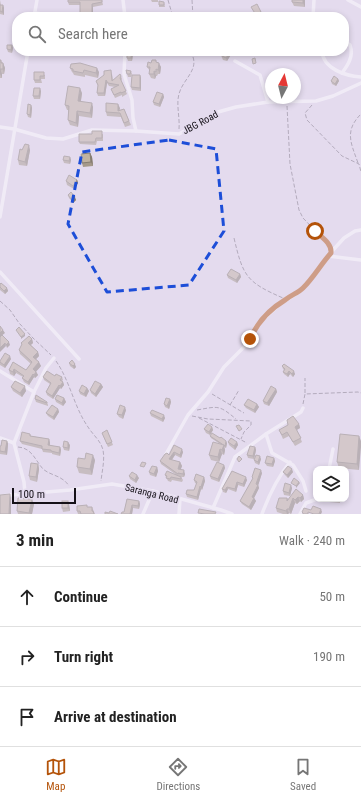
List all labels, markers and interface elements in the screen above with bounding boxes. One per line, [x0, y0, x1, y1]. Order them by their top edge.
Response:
search box [12, 12, 349, 56]
icon: search [26, 23, 48, 45]
text: Search here [58, 25, 128, 43]
north arrow [265, 68, 301, 104]
street label: JBG Road [181, 109, 220, 136]
route start [306, 222, 324, 240]
route end [241, 330, 259, 348]
map controls [313, 466, 349, 502]
button: layers [313, 466, 349, 502]
street label: Saranga Road [124, 482, 180, 505]
scale bar [12, 486, 76, 505]
text: 100 m [18, 488, 45, 501]
text: 3 min [16, 530, 54, 550]
text: Walk · 240 m [279, 533, 345, 548]
icon: ahead [16, 586, 38, 608]
text: Continue [54, 588, 108, 606]
text: 50 m [319, 589, 345, 604]
icon: right [16, 646, 38, 668]
text: Turn right [54, 648, 113, 666]
text: 190 m [313, 649, 345, 664]
icon: arrive [16, 706, 38, 728]
text: Arrive at destination [54, 708, 177, 726]
tab: Map [45, 756, 67, 793]
tab: Directions [156, 756, 200, 793]
tab: Saved [290, 756, 316, 793]

